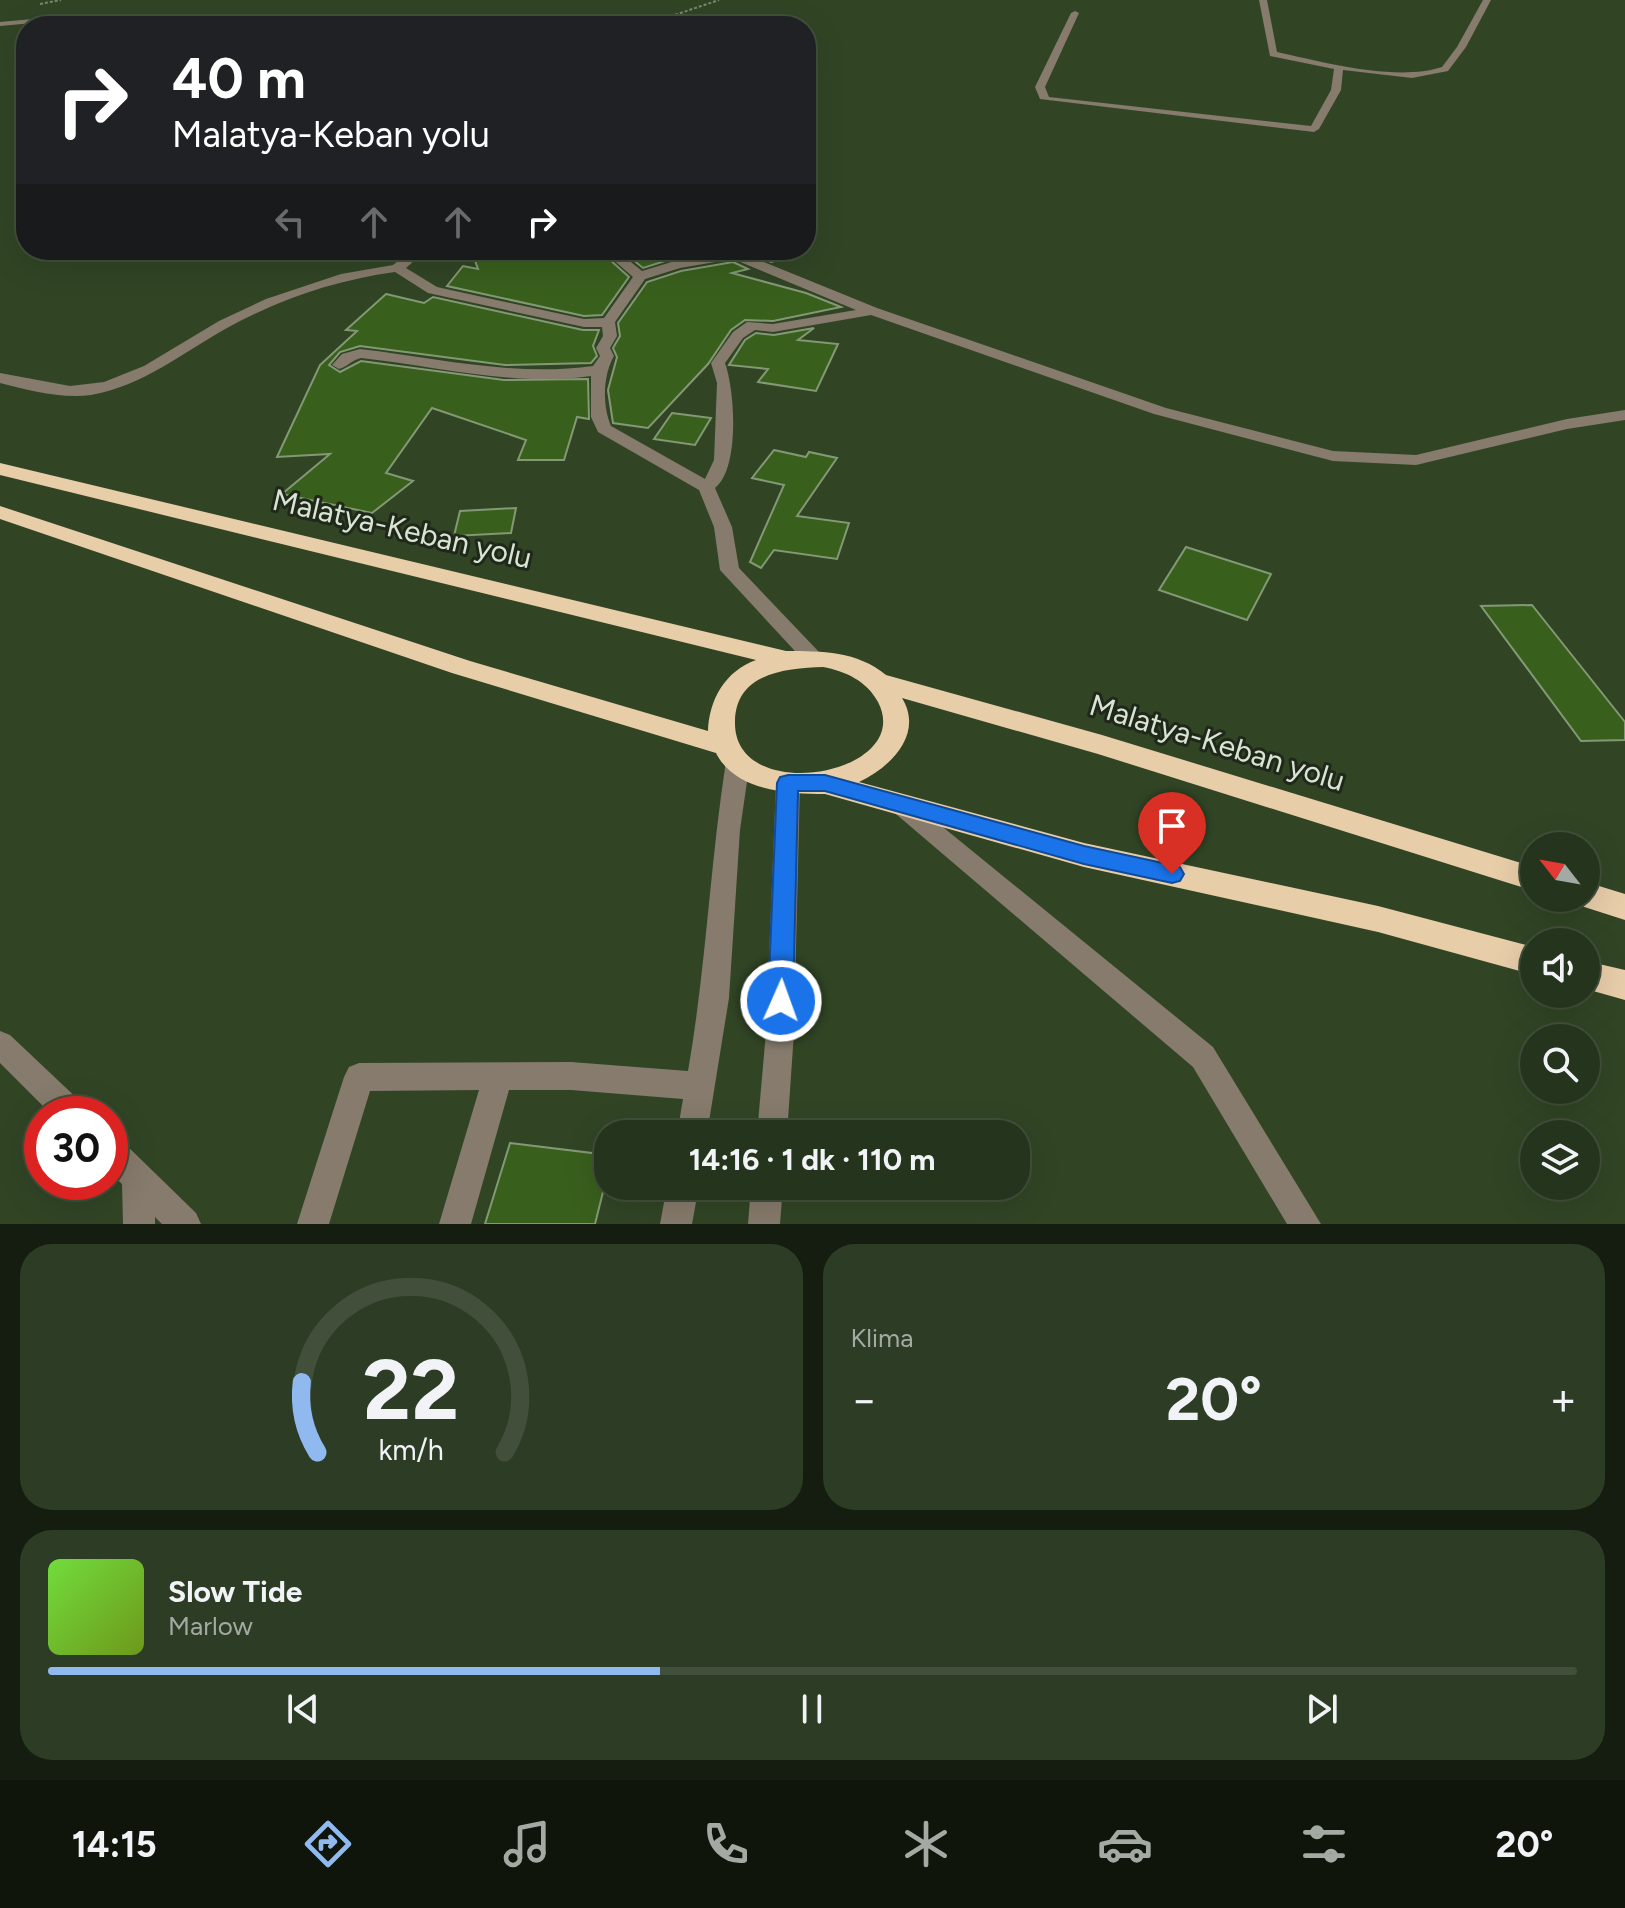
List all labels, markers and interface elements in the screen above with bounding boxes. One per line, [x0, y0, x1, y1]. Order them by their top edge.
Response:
text: 40 m [172, 45, 306, 112]
icon: right [40, 48, 144, 152]
text: Malatya-Keban yolu [172, 113, 490, 156]
icon: left [268, 200, 312, 244]
icon: ahead [352, 200, 396, 244]
icon: ahead [436, 200, 480, 244]
icon: right [520, 200, 564, 244]
street label: Malatya-Keban yolu [269, 481, 535, 576]
street label: Malatya-Keban yolu [1085, 686, 1349, 799]
pin [1138, 792, 1206, 874]
icon: arrive [1150, 804, 1194, 848]
north arrow [1520, 832, 1600, 912]
map controls [1520, 832, 1600, 1200]
button: sound [1520, 928, 1600, 1008]
position arrow [739, 959, 823, 1043]
button: search [1520, 1024, 1600, 1104]
speed limit sign: 30 [24, 1096, 128, 1200]
button: layers [1520, 1120, 1600, 1200]
text: 14:16 · 1 dk · 110 m [689, 1141, 935, 1178]
text: Klima [851, 1322, 914, 1354]
text: 22 [363, 1340, 459, 1440]
text: 20° [1166, 1363, 1262, 1435]
text: − [851, 1373, 878, 1426]
text: + [1550, 1373, 1577, 1426]
text: km/h [379, 1433, 444, 1467]
text: Slow Tide [168, 1573, 302, 1610]
text: Marlow [168, 1610, 253, 1642]
icon: previous [281, 1687, 325, 1731]
icon: pause [790, 1687, 834, 1731]
icon: next [1300, 1687, 1344, 1731]
icon: directions [300, 1816, 356, 1872]
icon: music [499, 1816, 555, 1872]
icon: phone [698, 1816, 754, 1872]
icon: climate [898, 1816, 954, 1872]
icon: car [1097, 1816, 1153, 1872]
icon: filters [1296, 1816, 1352, 1872]
text: 14:15 [72, 1823, 157, 1866]
text: 20° [1496, 1823, 1553, 1866]

